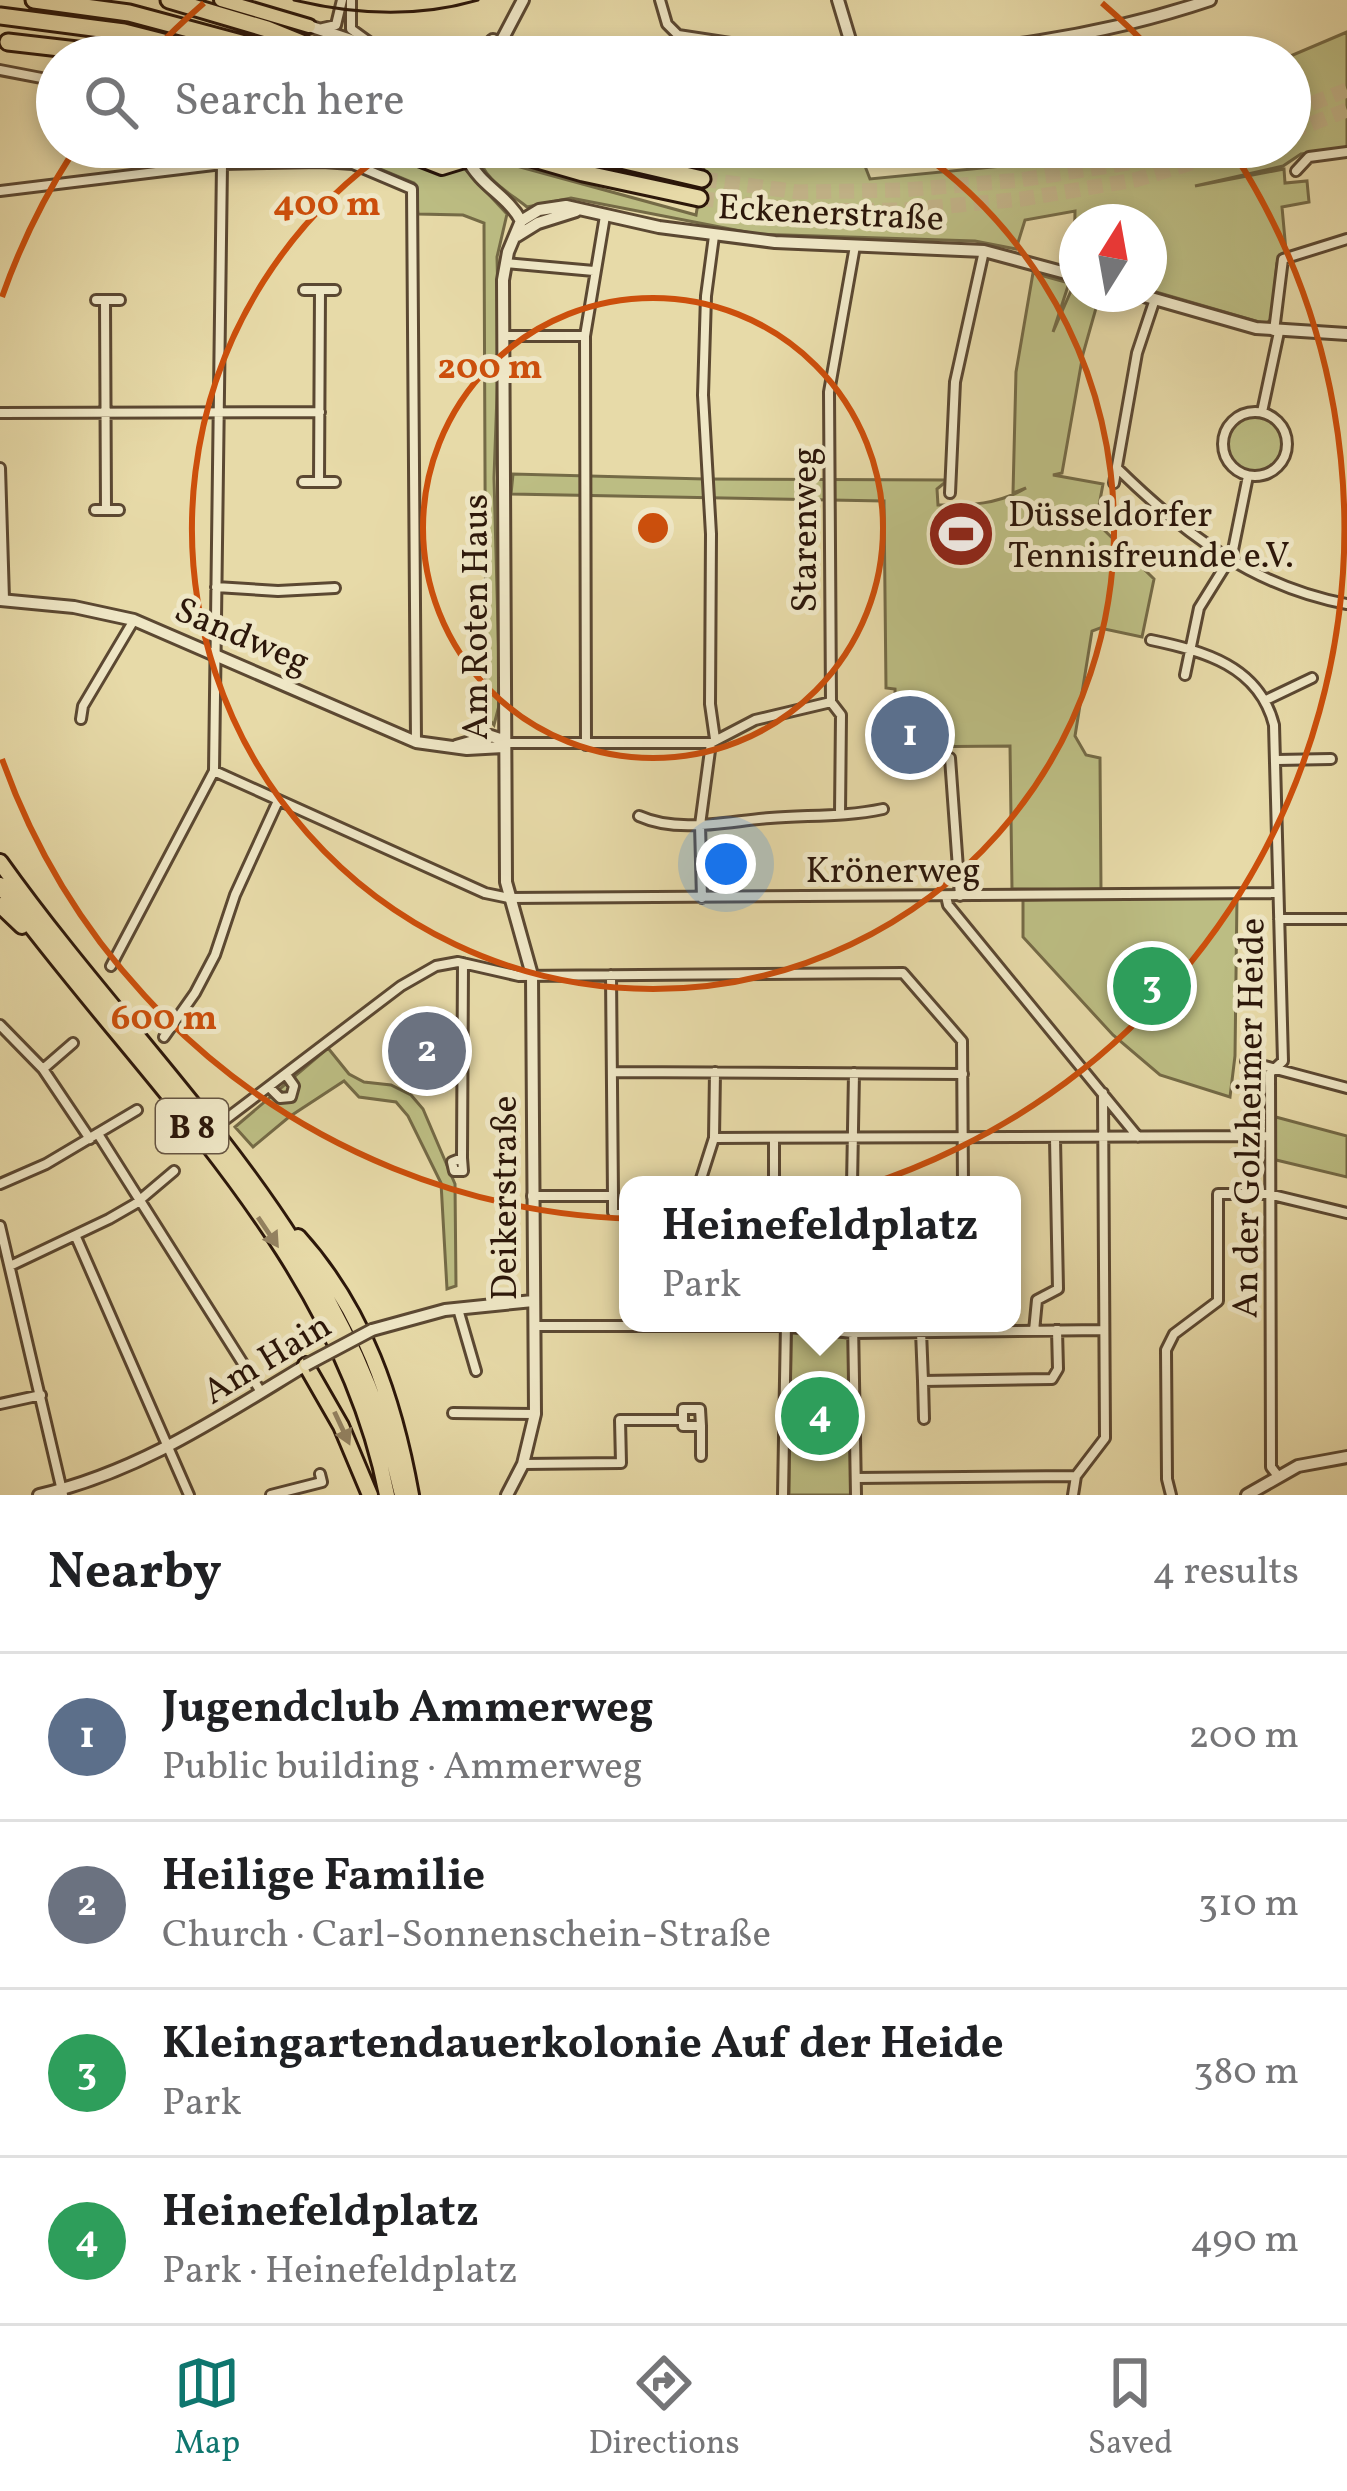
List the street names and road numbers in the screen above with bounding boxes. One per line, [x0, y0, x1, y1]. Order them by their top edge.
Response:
street label: Eckenerstraße [717, 184, 945, 246]
street label: Starenweg [782, 447, 832, 613]
street label: Am Roten Haus [453, 494, 503, 740]
street label: Sandweg [166, 587, 317, 689]
street label: Krönerweg [805, 848, 981, 898]
street label: An der Golzheimer Heide [1223, 917, 1279, 1319]
street label: Deikerstraße [482, 1095, 532, 1301]
road number: B 8 [156, 1099, 228, 1153]
street label: Am Hain [194, 1302, 342, 1418]

